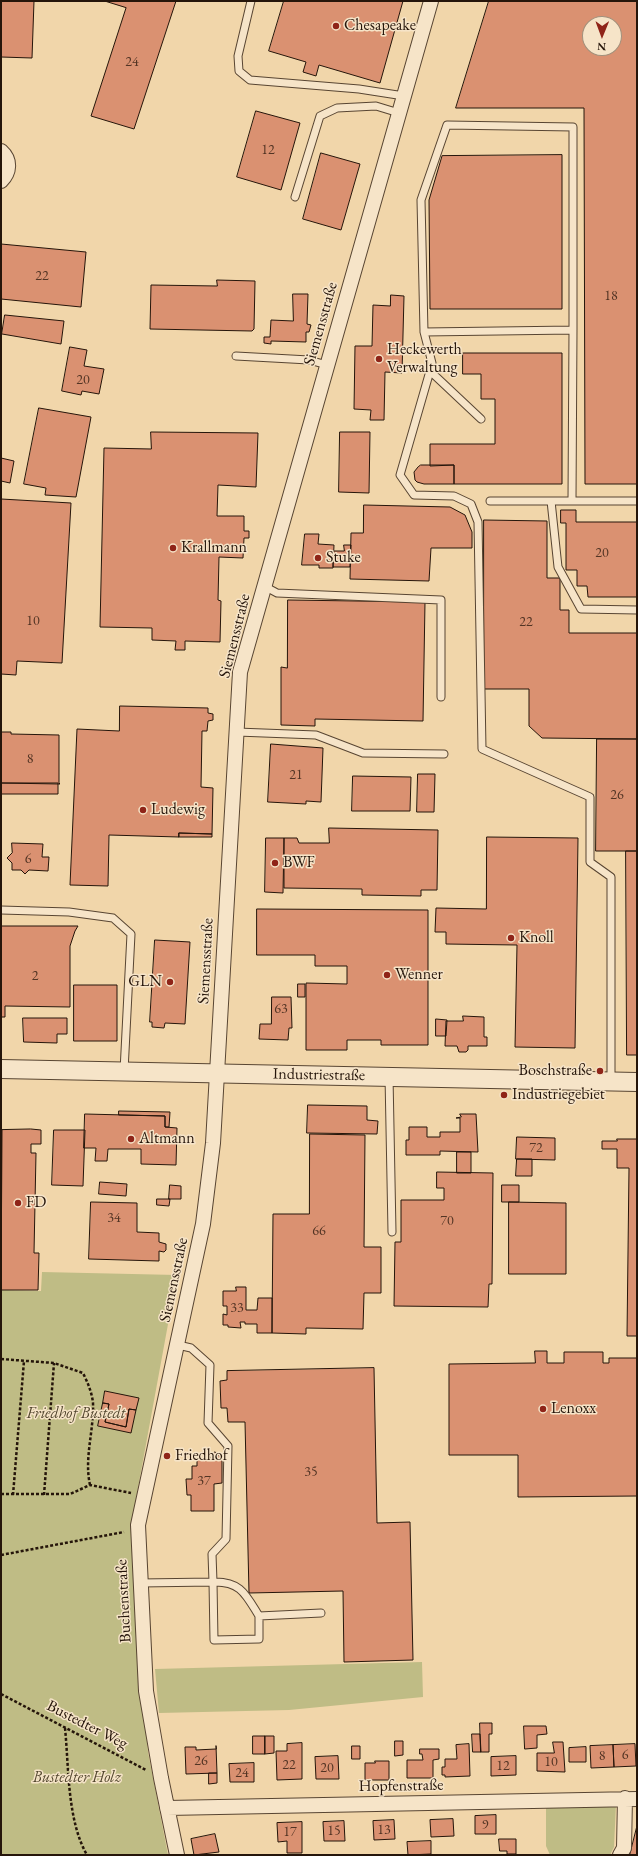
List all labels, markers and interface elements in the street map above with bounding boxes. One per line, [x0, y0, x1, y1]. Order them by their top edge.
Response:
place label: Chesapeake [344, 16, 416, 36]
north arrow [582, 16, 622, 56]
marker: Chesapeake [331, 21, 341, 31]
text: N [597, 40, 606, 54]
house number: 24 [125, 54, 139, 70]
house number: 12 [261, 142, 275, 158]
house number: 22 [35, 268, 49, 284]
street label: Siemensstraße [300, 280, 342, 368]
house number: 18 [604, 288, 618, 304]
place label: Heckewerth Verwaltung [387, 340, 462, 378]
marker: Heckewerth Verwaltung [374, 354, 384, 364]
house number: 20 [76, 372, 90, 388]
place label: Krallmann [181, 538, 247, 558]
marker: Krallmann [168, 543, 178, 553]
house number: 20 [595, 545, 609, 561]
place label: Stuke [326, 548, 361, 568]
marker: Stuke [313, 553, 323, 563]
street label: Siemensstraße [215, 592, 255, 680]
house number: 10 [26, 613, 40, 629]
house number: 22 [519, 614, 533, 630]
house number: 8 [27, 751, 33, 767]
house number: 21 [289, 767, 303, 783]
house number: 26 [610, 787, 624, 803]
place label: Ludewig [151, 800, 205, 820]
marker: Ludewig [138, 805, 148, 815]
house number: 6 [25, 851, 31, 867]
place label: BWF [283, 853, 315, 873]
marker: BWF [270, 858, 280, 868]
street label: Siemensstraße [194, 917, 218, 1005]
place label: Knoll [519, 928, 554, 948]
marker: Knoll [506, 933, 516, 943]
place label: Wenner [395, 965, 443, 985]
house number: 2 [32, 968, 38, 984]
marker: Wenner [382, 970, 392, 980]
place label: GLN [128, 972, 162, 992]
marker: GLN [165, 977, 175, 987]
house number: 63 [274, 1001, 288, 1017]
place label: Boschstraße [519, 1061, 592, 1081]
street label: Industriestraße [273, 1065, 365, 1085]
marker: Boschstraße [595, 1066, 605, 1076]
place label: Industriegebiet [512, 1085, 605, 1105]
marker: Industriegebiet [499, 1090, 509, 1100]
place label: Altmann [139, 1129, 195, 1149]
marker: Altmann [126, 1134, 136, 1144]
house number: 72 [529, 1140, 543, 1156]
place label: FD [26, 1193, 46, 1213]
marker: FD [13, 1198, 23, 1208]
house number: 34 [107, 1210, 121, 1226]
house number: 70 [440, 1213, 454, 1229]
house number: 66 [312, 1223, 326, 1239]
street label: Siemensstraße [156, 1236, 192, 1324]
house number: 33 [230, 1300, 244, 1316]
place label: Lenoxx [551, 1399, 596, 1419]
park label: Friedhof Bustedt [26, 1404, 126, 1424]
marker: Lenoxx [538, 1404, 548, 1414]
place label: Friedhof [175, 1446, 228, 1466]
marker: Friedhof [162, 1451, 172, 1461]
house number: 35 [304, 1464, 318, 1480]
house number: 37 [197, 1473, 211, 1489]
street label: Buchenstraße [112, 1559, 136, 1643]
street label: Bustedter Weg [43, 1696, 131, 1754]
house number: 6 [622, 1747, 628, 1763]
house number: 8 [599, 1748, 605, 1764]
house number: 26 [194, 1753, 208, 1769]
house number: 10 [544, 1754, 558, 1770]
house number: 22 [282, 1757, 296, 1773]
house number: 12 [496, 1758, 510, 1774]
house number: 20 [320, 1760, 334, 1776]
house number: 24 [235, 1765, 249, 1781]
park label: Bustedter Holz [33, 1768, 121, 1788]
street label: Hopfenstraße [358, 1776, 444, 1796]
house number: 9 [482, 1817, 488, 1833]
house number: 13 [377, 1822, 391, 1838]
house number: 15 [327, 1823, 341, 1839]
house number: 17 [283, 1824, 297, 1840]

